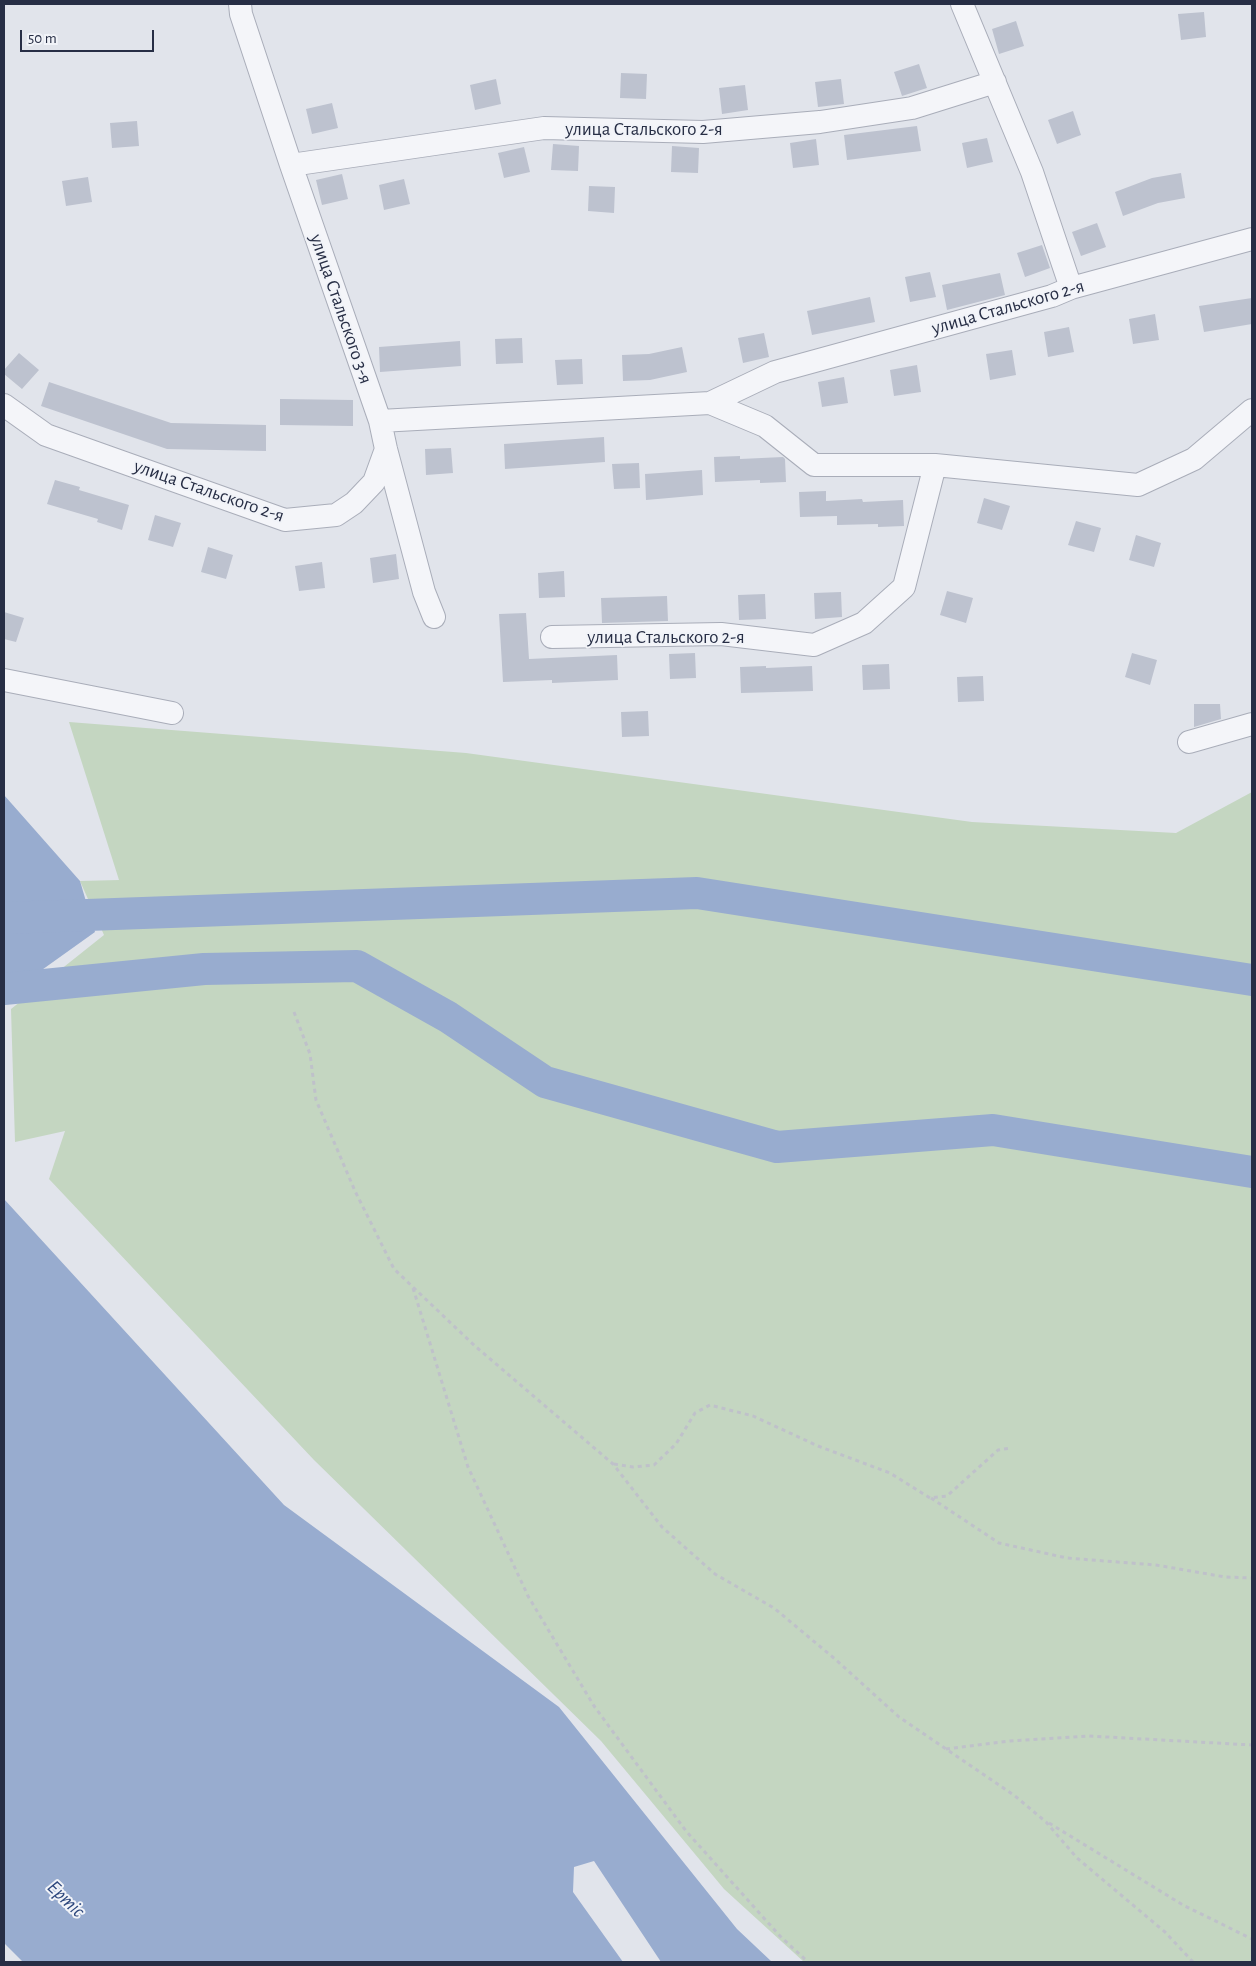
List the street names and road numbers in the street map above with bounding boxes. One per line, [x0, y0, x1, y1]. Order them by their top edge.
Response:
street label: улица Стальского 2-я [565, 118, 723, 140]
street label: улица Стальского 3-я [305, 231, 377, 387]
street label: улица Стальского 2-я [929, 274, 1087, 340]
street label: улица Стальского 2-я [131, 455, 287, 527]
street label: улица Стальского 2-я [587, 626, 745, 648]

